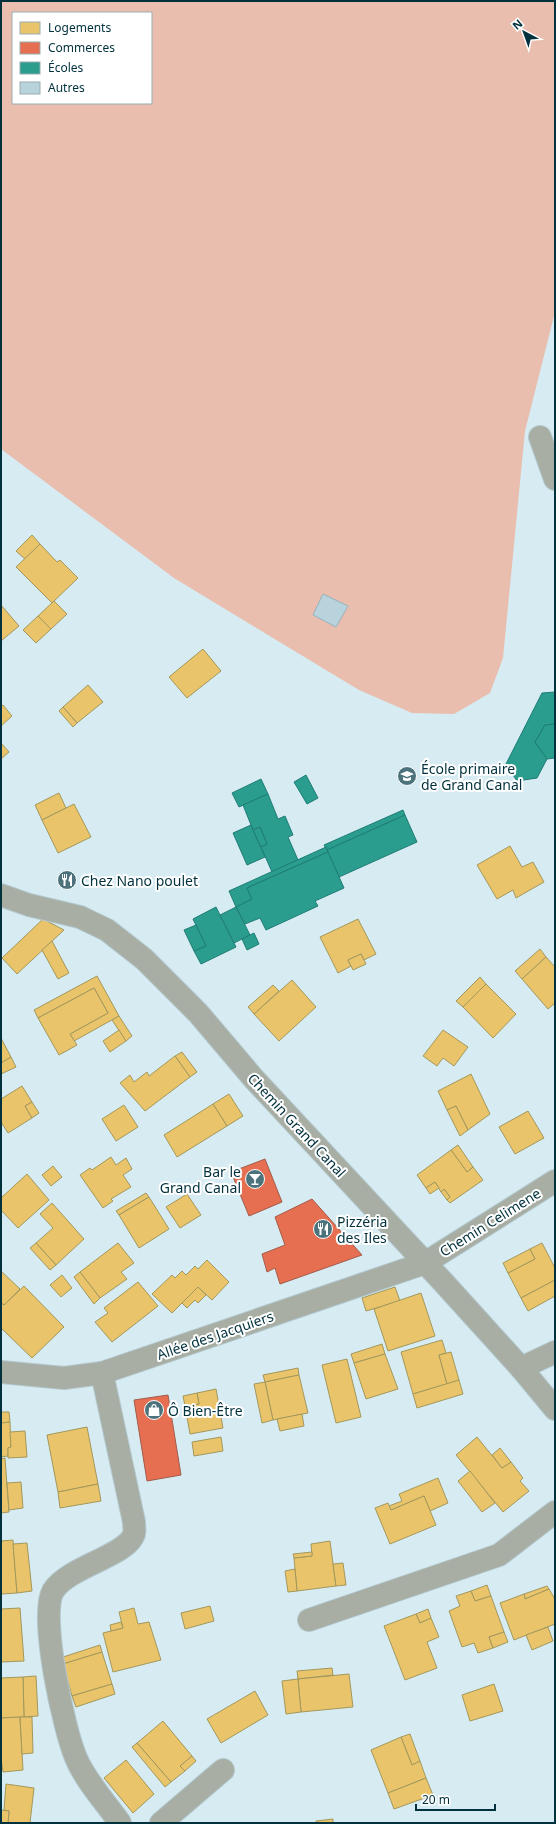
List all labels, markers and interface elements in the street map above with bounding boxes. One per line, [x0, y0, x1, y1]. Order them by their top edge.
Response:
legend [12, 12, 152, 104]
north arrow [504, 12, 544, 52]
text: N [509, 15, 525, 33]
text: Logements [48, 19, 111, 36]
text: Commerces [48, 39, 115, 56]
text: Écoles [48, 59, 84, 76]
text: Autres [48, 79, 85, 96]
place label: École primaire de Grand Canal [421, 759, 522, 794]
school or university icon: École primaire de Grand Canal [396, 765, 418, 787]
restaurant icon: Chez Nano poulet [56, 869, 78, 891]
place label: Chez Nano poulet [81, 871, 198, 890]
street label: Chemin Grand Canal [244, 1069, 350, 1181]
place label: Bar le Grand Canal [160, 1162, 241, 1197]
bar icon: Bar le Grand Canal [244, 1168, 266, 1190]
street label: Chemin Celimene [436, 1183, 544, 1261]
place label: Pizzéria des Iles [337, 1212, 387, 1247]
restaurant icon: Pizzéria des Iles [312, 1218, 334, 1240]
street label: Allée des Jacquiers [154, 1306, 276, 1364]
shop icon: Ô Bien-Être [143, 1399, 165, 1421]
place label: Ô Bien-Être [168, 1401, 243, 1420]
scale bar [416, 1786, 495, 1812]
text: 20 m [422, 1791, 450, 1808]

